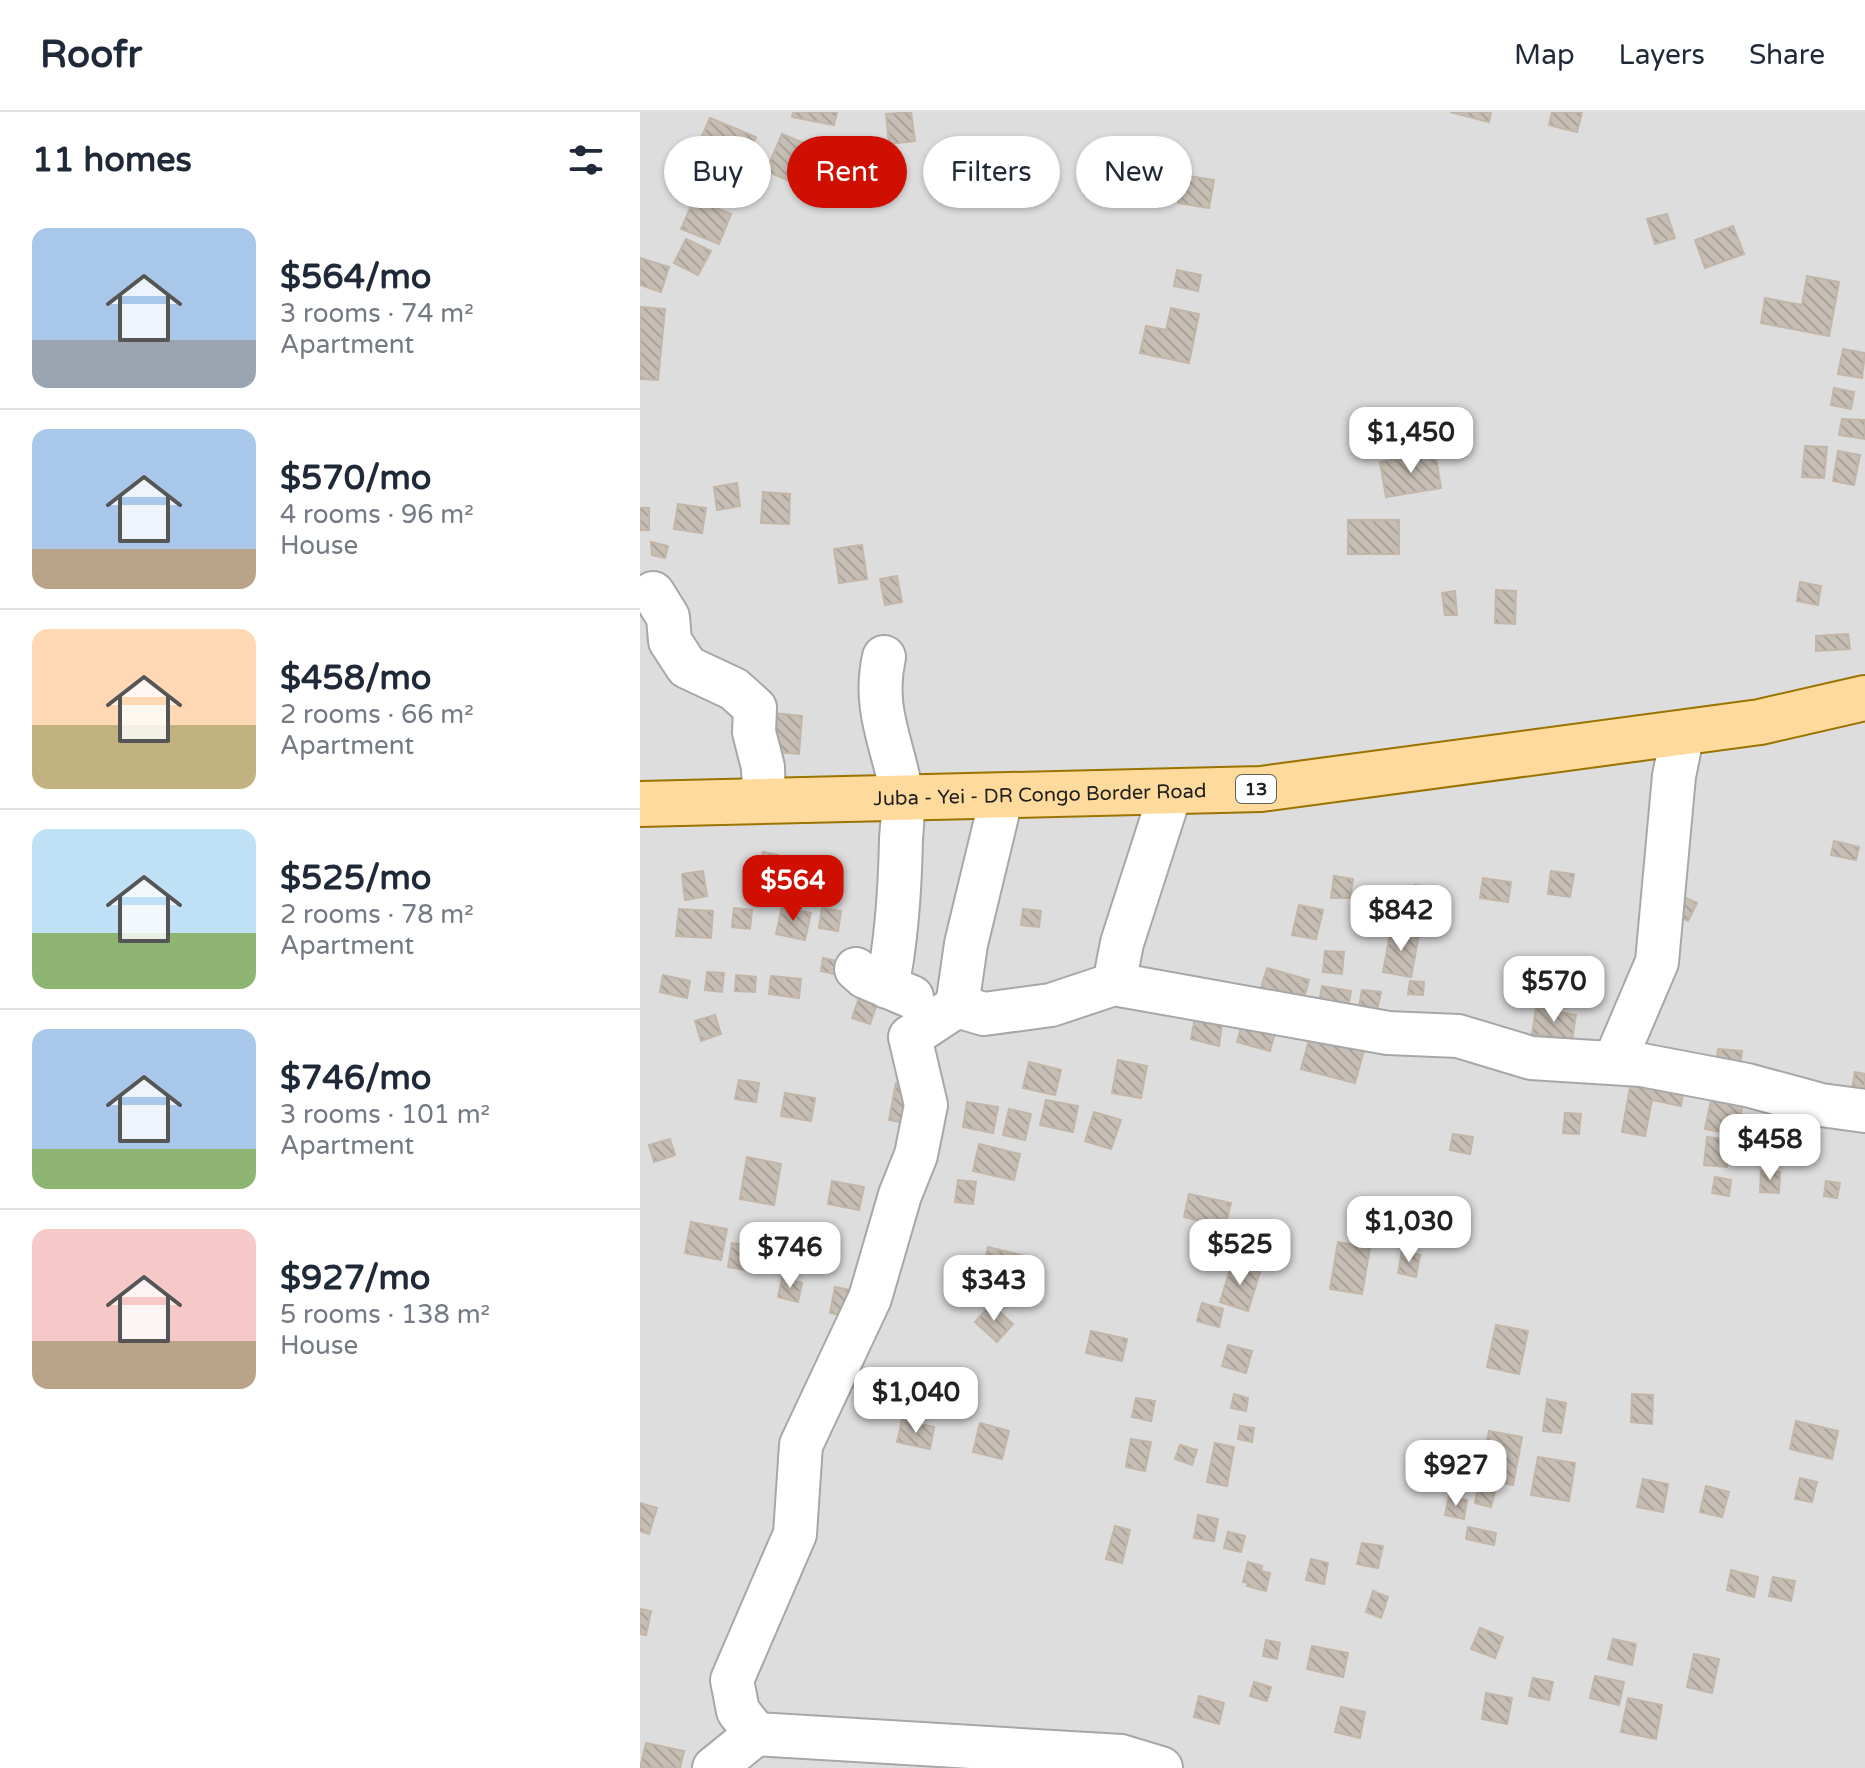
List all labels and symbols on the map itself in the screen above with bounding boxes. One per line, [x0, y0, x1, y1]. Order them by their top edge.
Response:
pin: $1,450 [1346, 407, 1476, 475]
road number: 13 [1236, 775, 1276, 803]
street label: Juba - Yei - DR Congo Border Road [873, 779, 1207, 811]
pin: $564 [746, 855, 840, 923]
pin: $842 [1354, 885, 1448, 953]
pin: $570 [1507, 956, 1601, 1024]
pin: $458 [1723, 1114, 1817, 1182]
pin: $1,030 [1344, 1196, 1474, 1264]
pin: $525 [1193, 1219, 1287, 1287]
pin: $746 [743, 1222, 837, 1290]
pin: $343 [947, 1255, 1041, 1323]
pin: $1,040 [851, 1367, 981, 1435]
pin: $927 [1409, 1440, 1503, 1508]

